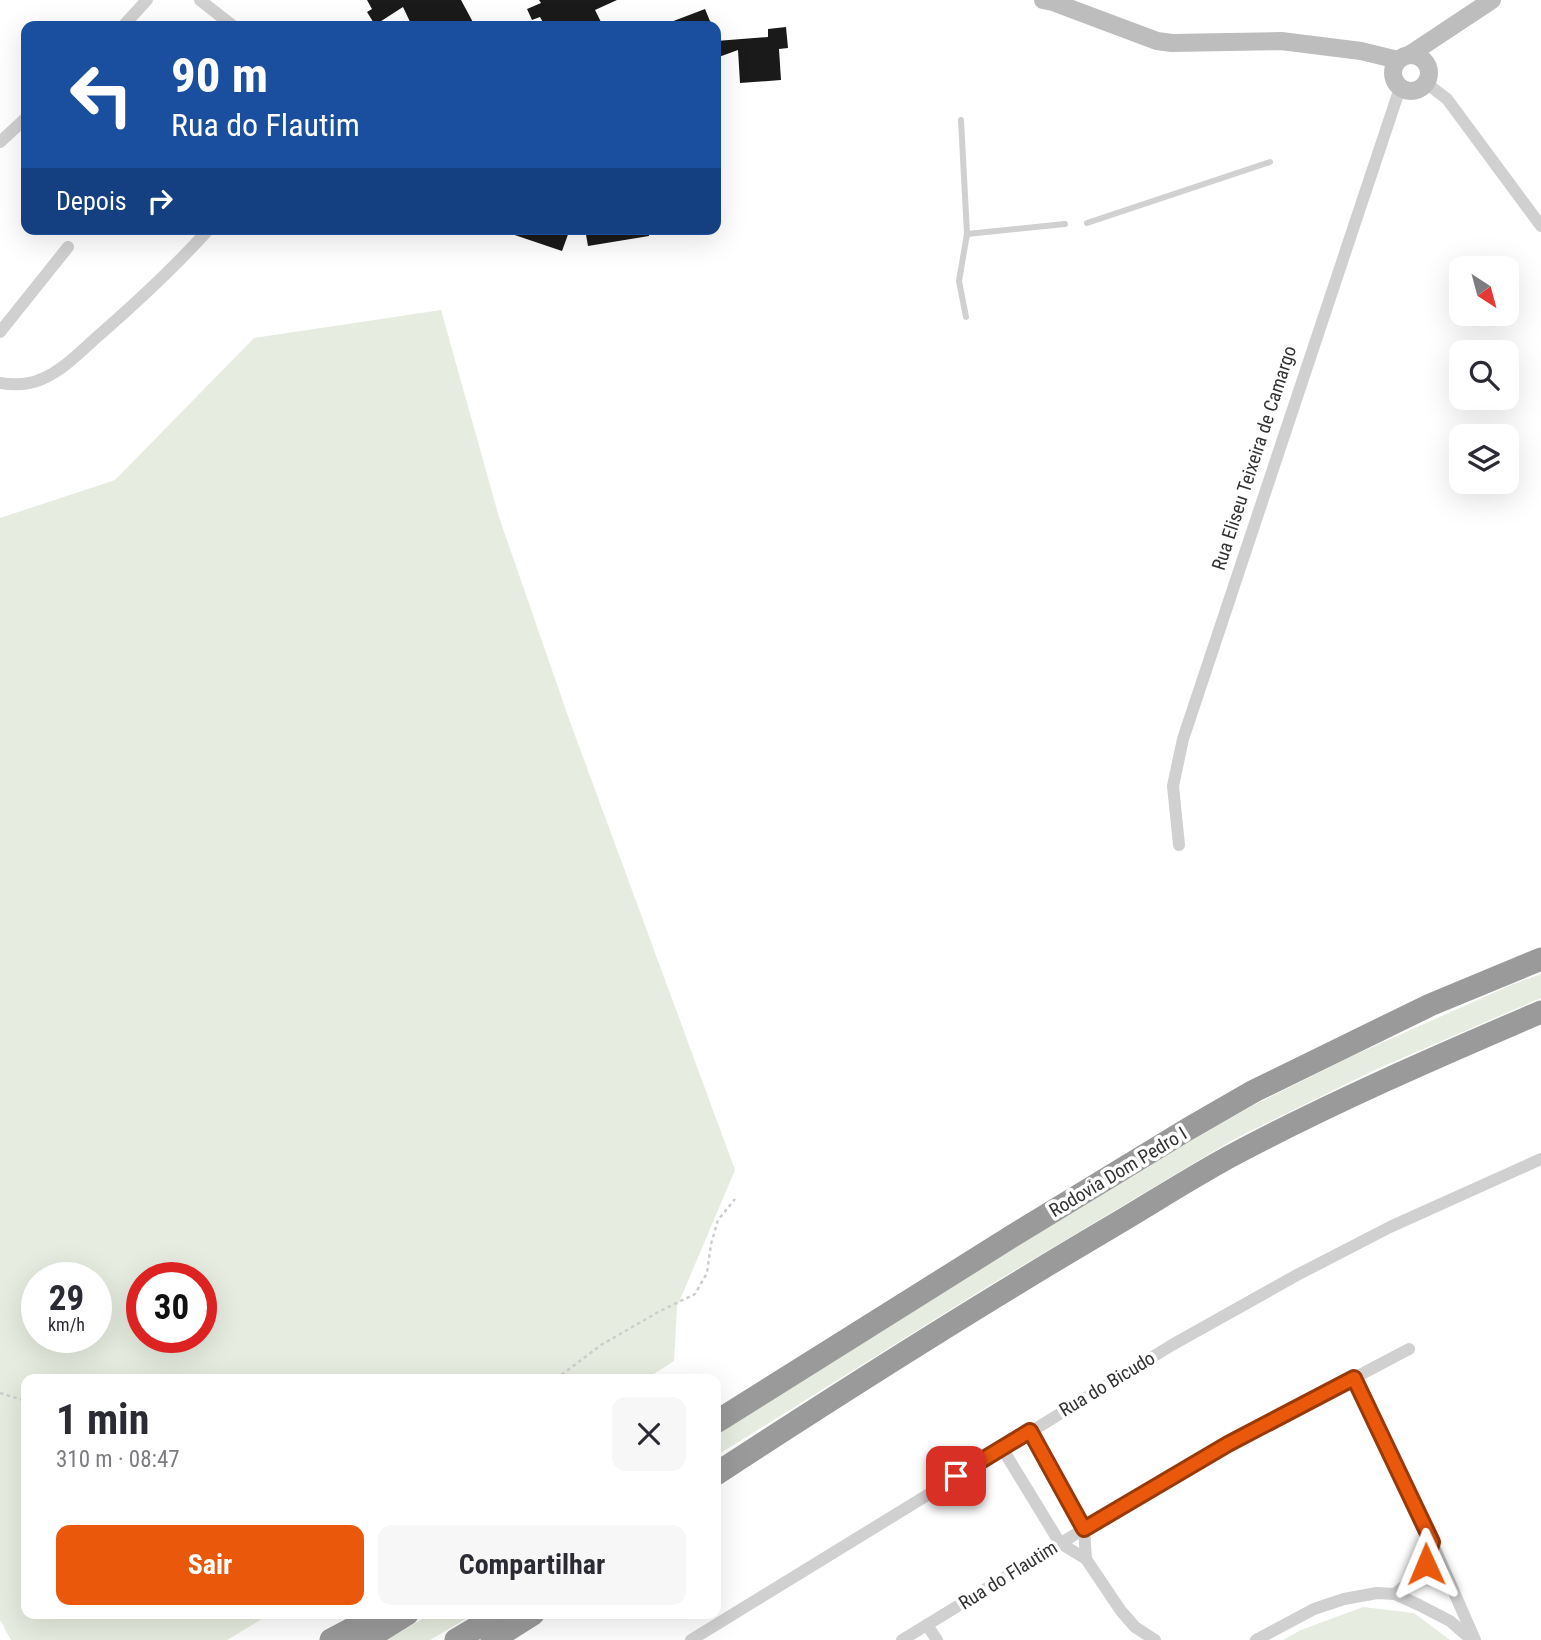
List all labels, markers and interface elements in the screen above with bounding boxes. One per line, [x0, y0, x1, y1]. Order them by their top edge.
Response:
text: 90 m [171, 47, 268, 104]
icon: left [56, 49, 147, 140]
text: Rua do Flautim [171, 106, 360, 144]
icon: right [141, 182, 179, 220]
text: Depois [56, 186, 127, 216]
north arrow [1449, 256, 1519, 326]
map controls [1449, 256, 1519, 494]
button: search [1449, 340, 1519, 410]
street label: Rua Eliseu Teixeira de Camargo [1207, 343, 1301, 573]
button: layers [1449, 424, 1519, 494]
street label: Rodovia Dom Pedro I [1045, 1122, 1191, 1222]
speed limit sign: 30 [126, 1262, 217, 1353]
text: 29 [49, 1278, 84, 1319]
text: km/h [48, 1314, 85, 1335]
street label: Rua do Bicudo [1055, 1346, 1159, 1422]
text: 1 min [56, 1395, 149, 1444]
button: close [612, 1397, 686, 1471]
text: 310 m · 08:47 [56, 1446, 180, 1473]
pin [926, 1446, 986, 1506]
icon: arrive [937, 1457, 975, 1495]
button: Sair [56, 1525, 364, 1605]
button: Compartilhar [378, 1525, 686, 1605]
position arrow [1389, 1527, 1463, 1601]
street label: Rua do Flautim [954, 1536, 1062, 1614]

